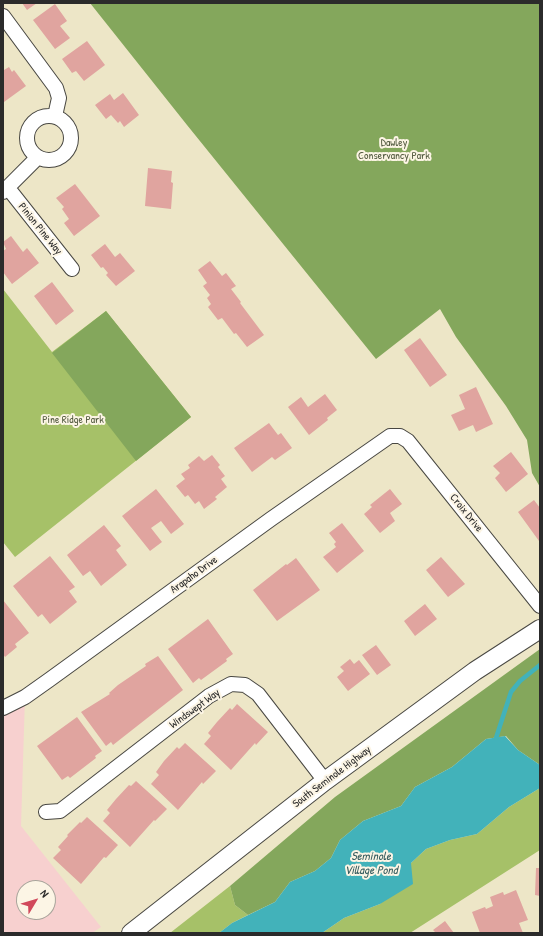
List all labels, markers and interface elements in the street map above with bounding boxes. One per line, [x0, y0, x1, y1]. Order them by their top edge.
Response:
park label: Dawley Conservancy Park [358, 136, 430, 162]
street label: Pinion Pine Way [15, 201, 65, 257]
park label: Pine Ridge Park [42, 413, 104, 427]
street label: Croix Drive [447, 491, 485, 535]
street label: Arapaho Drive [168, 553, 220, 597]
street label: Windswept Way [167, 686, 223, 732]
street label: South Seminole Highway [290, 743, 374, 811]
water label: Seminole Village Pond [345, 850, 397, 878]
north arrow [16, 880, 56, 920]
text: N [37, 887, 52, 900]

